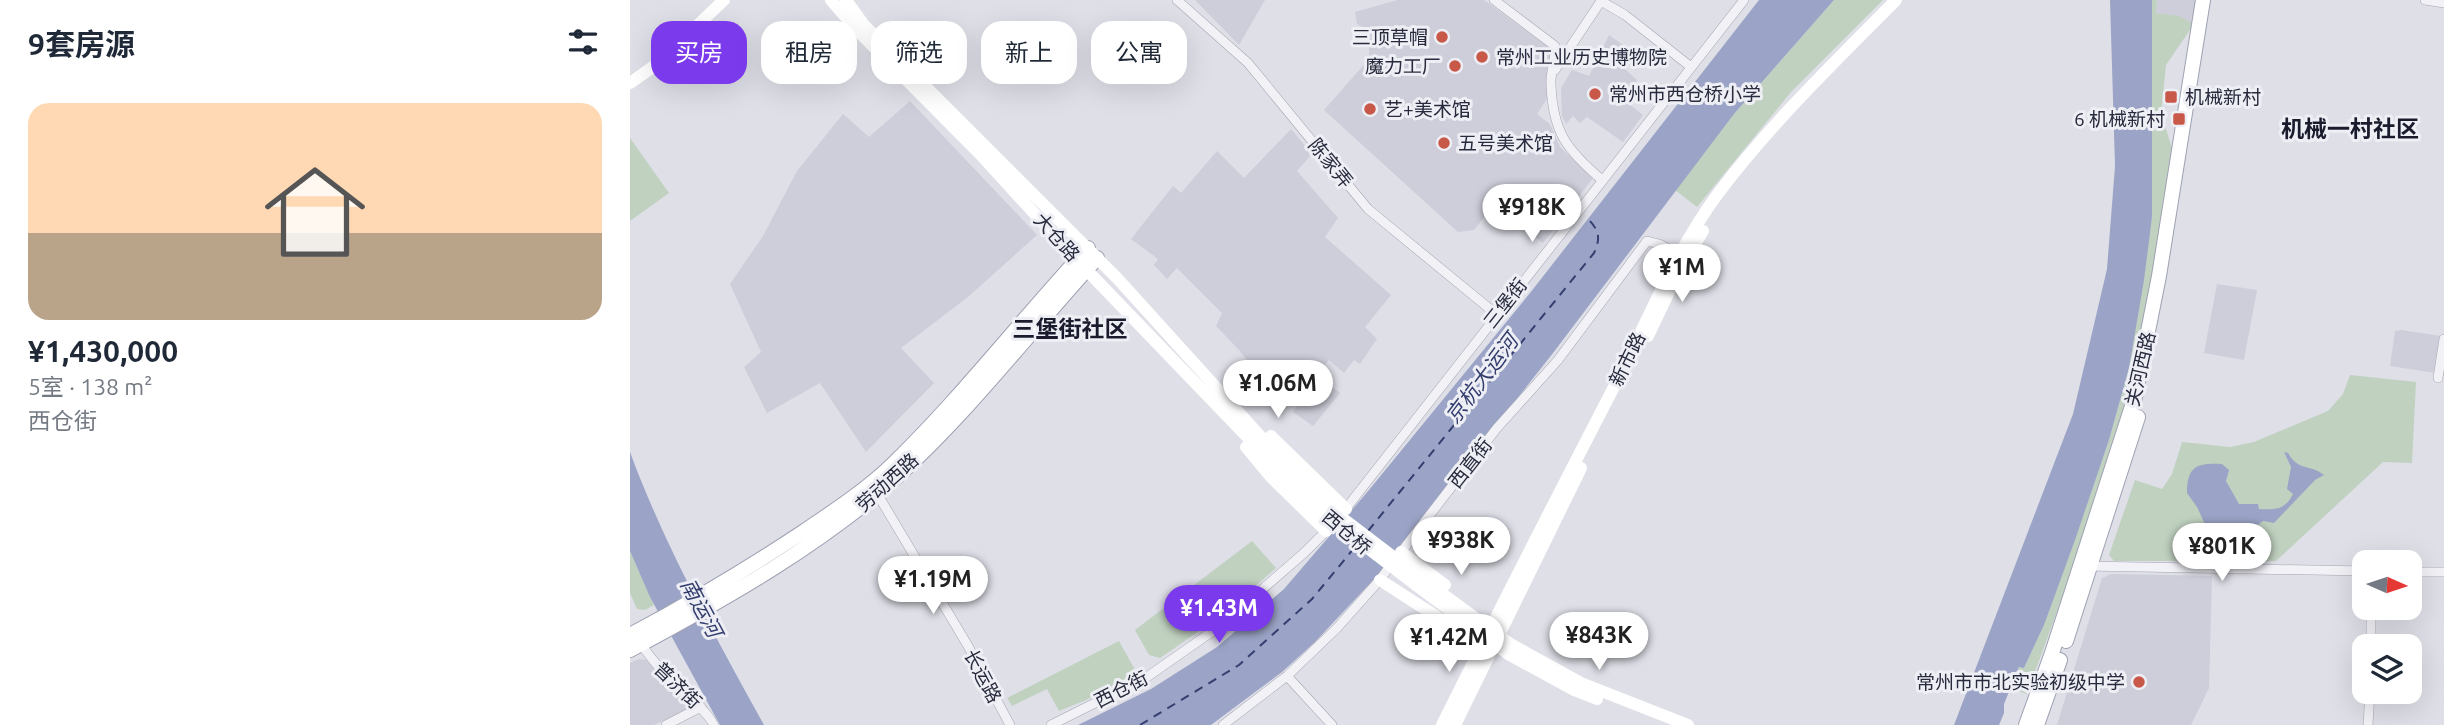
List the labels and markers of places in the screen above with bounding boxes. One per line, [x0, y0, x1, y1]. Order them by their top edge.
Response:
place label: 三顶草帽 [1352, 26, 1428, 48]
marker: 三顶草帽 [1434, 29, 1450, 45]
place label: 常州工业历史博物院 [1496, 46, 1667, 68]
marker: 常州工业历史博物院 [1474, 49, 1490, 65]
place label: 魔力工厂 [1365, 55, 1441, 77]
marker: 魔力工厂 [1447, 58, 1463, 74]
place label: 常州市西仓桥小学 [1609, 83, 1761, 105]
marker: 常州市西仓桥小学 [1587, 86, 1603, 102]
place label: 机械新村 [2185, 86, 2261, 108]
marker: 机械新村 [2163, 89, 2179, 105]
place label: 艺+美术馆 [1384, 98, 1471, 120]
marker: 艺+美术馆 [1362, 101, 1378, 117]
place label: 6 机械新村 [2074, 108, 2165, 130]
marker: 6 机械新村 [2171, 111, 2187, 127]
place label: 五号美术馆 [1458, 132, 1553, 154]
marker: 五号美术馆 [1436, 135, 1452, 151]
pin: ¥918K [1483, 184, 1581, 244]
pin: ¥1M [1648, 244, 1716, 304]
pin: ¥1.06M [1221, 360, 1335, 420]
pin: ¥938K [1412, 518, 1510, 577]
pin: ¥801K [2173, 524, 2271, 583]
pin: ¥1.19M [876, 556, 990, 616]
pin: ¥1.43M [1162, 586, 1276, 645]
pin: ¥843K [1550, 612, 1648, 672]
pin: ¥1.42M [1392, 614, 1506, 674]
place label: 常州市市北实验初级中学 [1916, 671, 2125, 693]
marker: 常州市市北实验初级中学 [2131, 674, 2147, 690]

